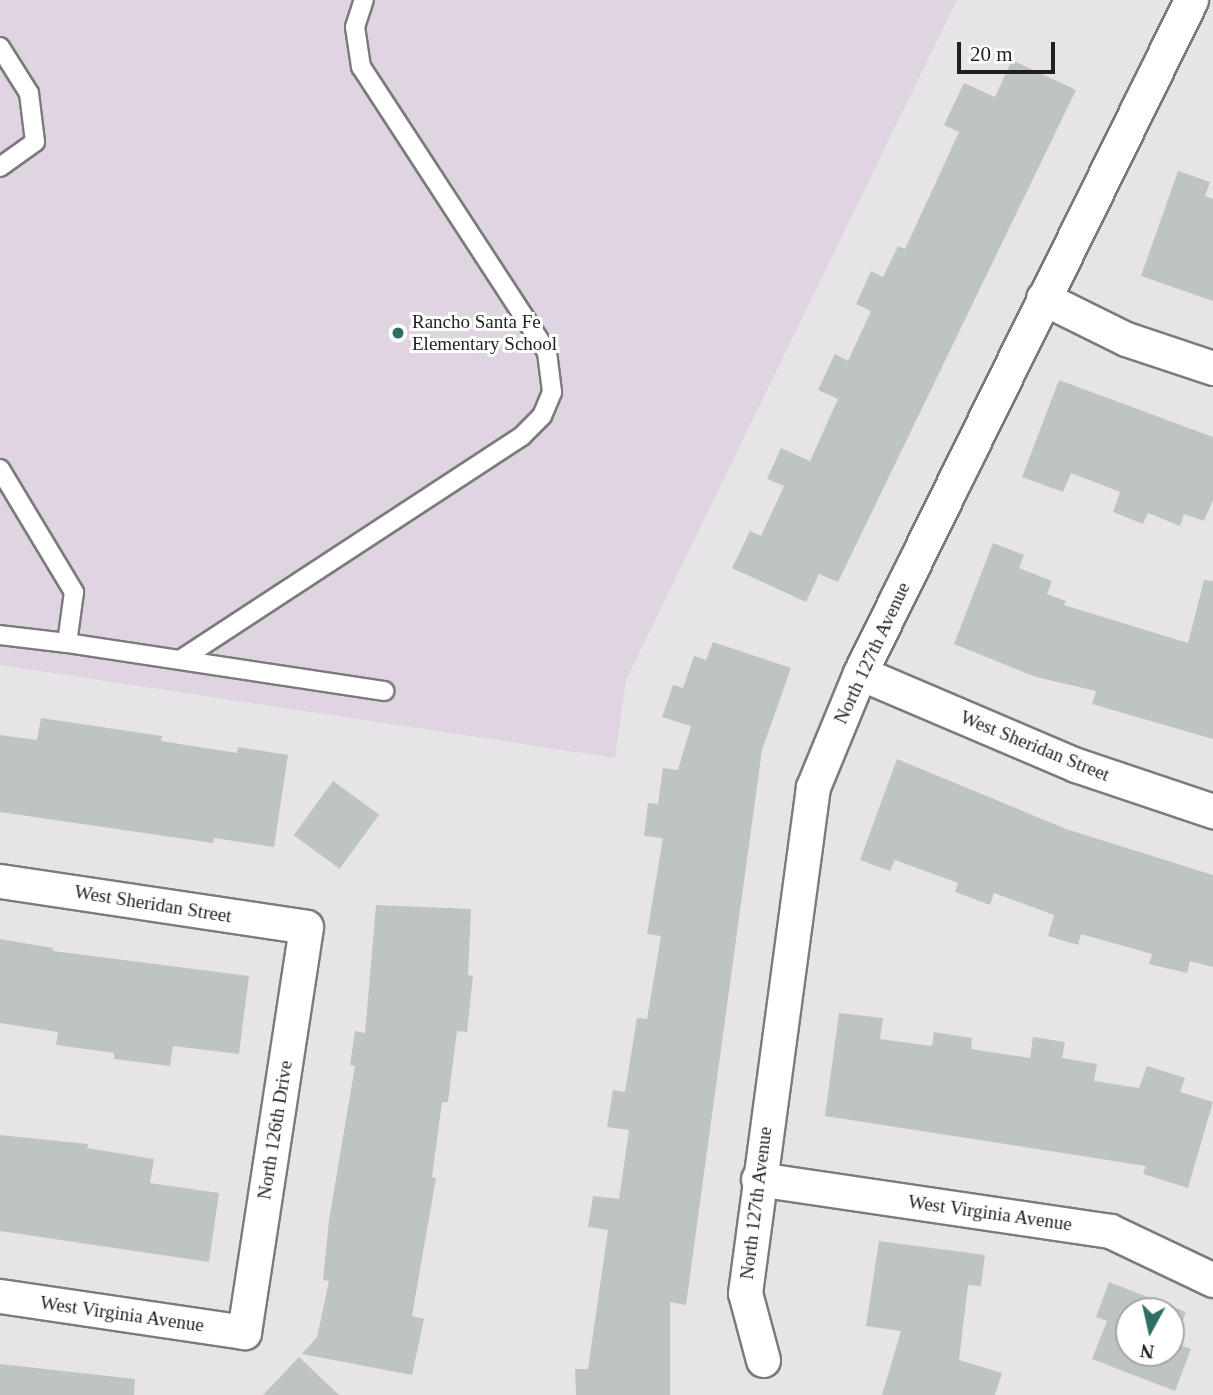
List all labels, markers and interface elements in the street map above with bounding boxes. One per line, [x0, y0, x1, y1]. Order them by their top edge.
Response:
scale bar [961, 28, 1059, 72]
text: 20 m [970, 42, 1013, 66]
place label: Rancho Santa Fe Elementary School [412, 311, 557, 355]
marker: Rancho Santa Fe Elementary School [390, 325, 406, 341]
street label: North 127th Avenue [829, 578, 915, 728]
street label: West Sheridan Street [957, 706, 1113, 786]
street label: West Sheridan Street [73, 880, 233, 928]
street label: North 126th Drive [253, 1059, 297, 1201]
street label: North 127th Avenue [735, 1125, 777, 1281]
street label: West Virginia Avenue [906, 1190, 1074, 1236]
street label: West Virginia Avenue [38, 1291, 206, 1337]
north arrow [1115, 1297, 1185, 1367]
text: N [1139, 1340, 1156, 1363]

